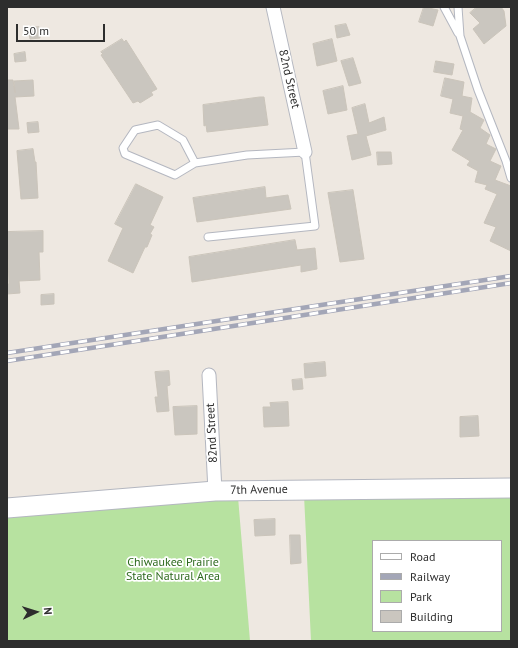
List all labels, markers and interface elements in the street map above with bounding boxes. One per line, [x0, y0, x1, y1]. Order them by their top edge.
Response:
scale bar [18, 16, 107, 42]
text: 50 m [23, 23, 49, 38]
street label: 82nd Street [275, 48, 303, 110]
street label: 82nd Street [203, 403, 221, 463]
street label: 7th Avenue [230, 482, 288, 498]
legend [372, 540, 502, 632]
text: Road [410, 549, 435, 564]
park label: Chiwaukee Prairie State Natural Area [126, 556, 220, 584]
text: Railway [410, 569, 450, 584]
text: Park [410, 589, 432, 604]
north arrow [16, 592, 56, 632]
text: N [41, 607, 55, 615]
text: Building [410, 609, 453, 624]

